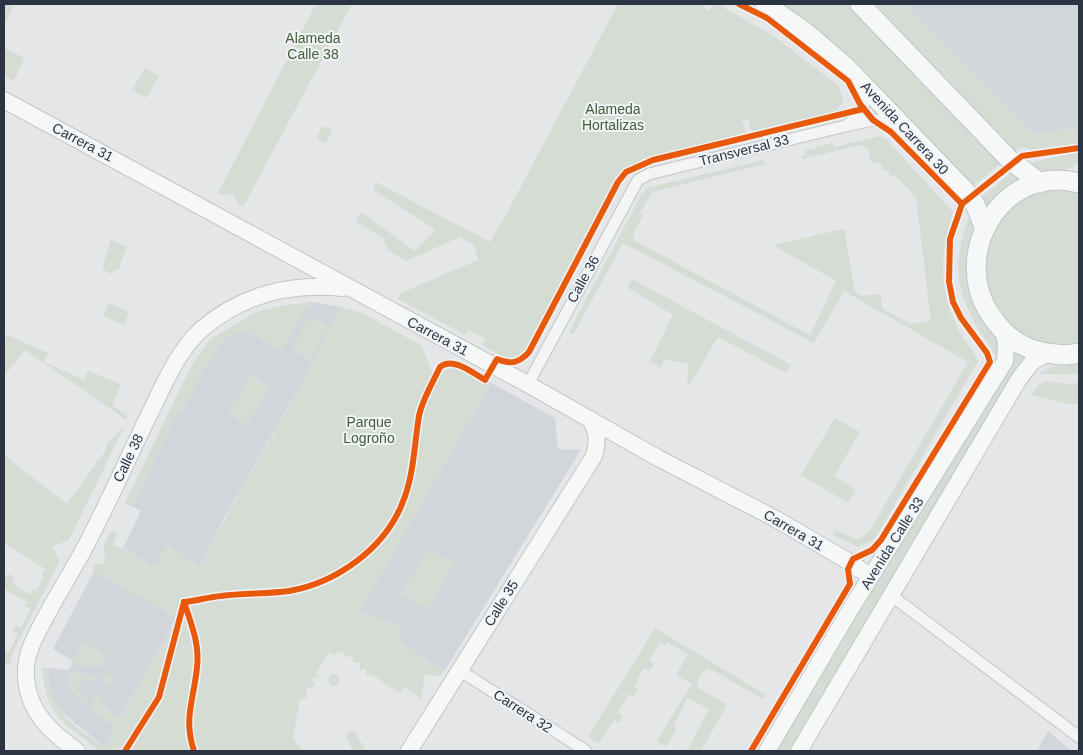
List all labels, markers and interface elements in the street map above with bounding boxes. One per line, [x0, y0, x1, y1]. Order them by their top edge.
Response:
park label: Alameda Calle 38 [285, 30, 341, 62]
street label: Avenida Carrera 30 [858, 78, 952, 178]
park label: Alameda Hortalizas [582, 101, 644, 133]
street label: Carrera 31 [50, 119, 116, 165]
street label: Transversal 33 [697, 131, 791, 169]
street label: Calle 36 [564, 252, 603, 305]
street label: Carrera 31 [405, 313, 471, 359]
park label: Parque Logroño [343, 414, 395, 446]
street label: Calle 38 [110, 431, 147, 485]
street label: Avenida Calle 33 [857, 494, 927, 592]
street label: Carrera 31 [761, 506, 827, 554]
street label: Calle 35 [481, 577, 522, 629]
street label: Carrera 32 [491, 686, 556, 736]

